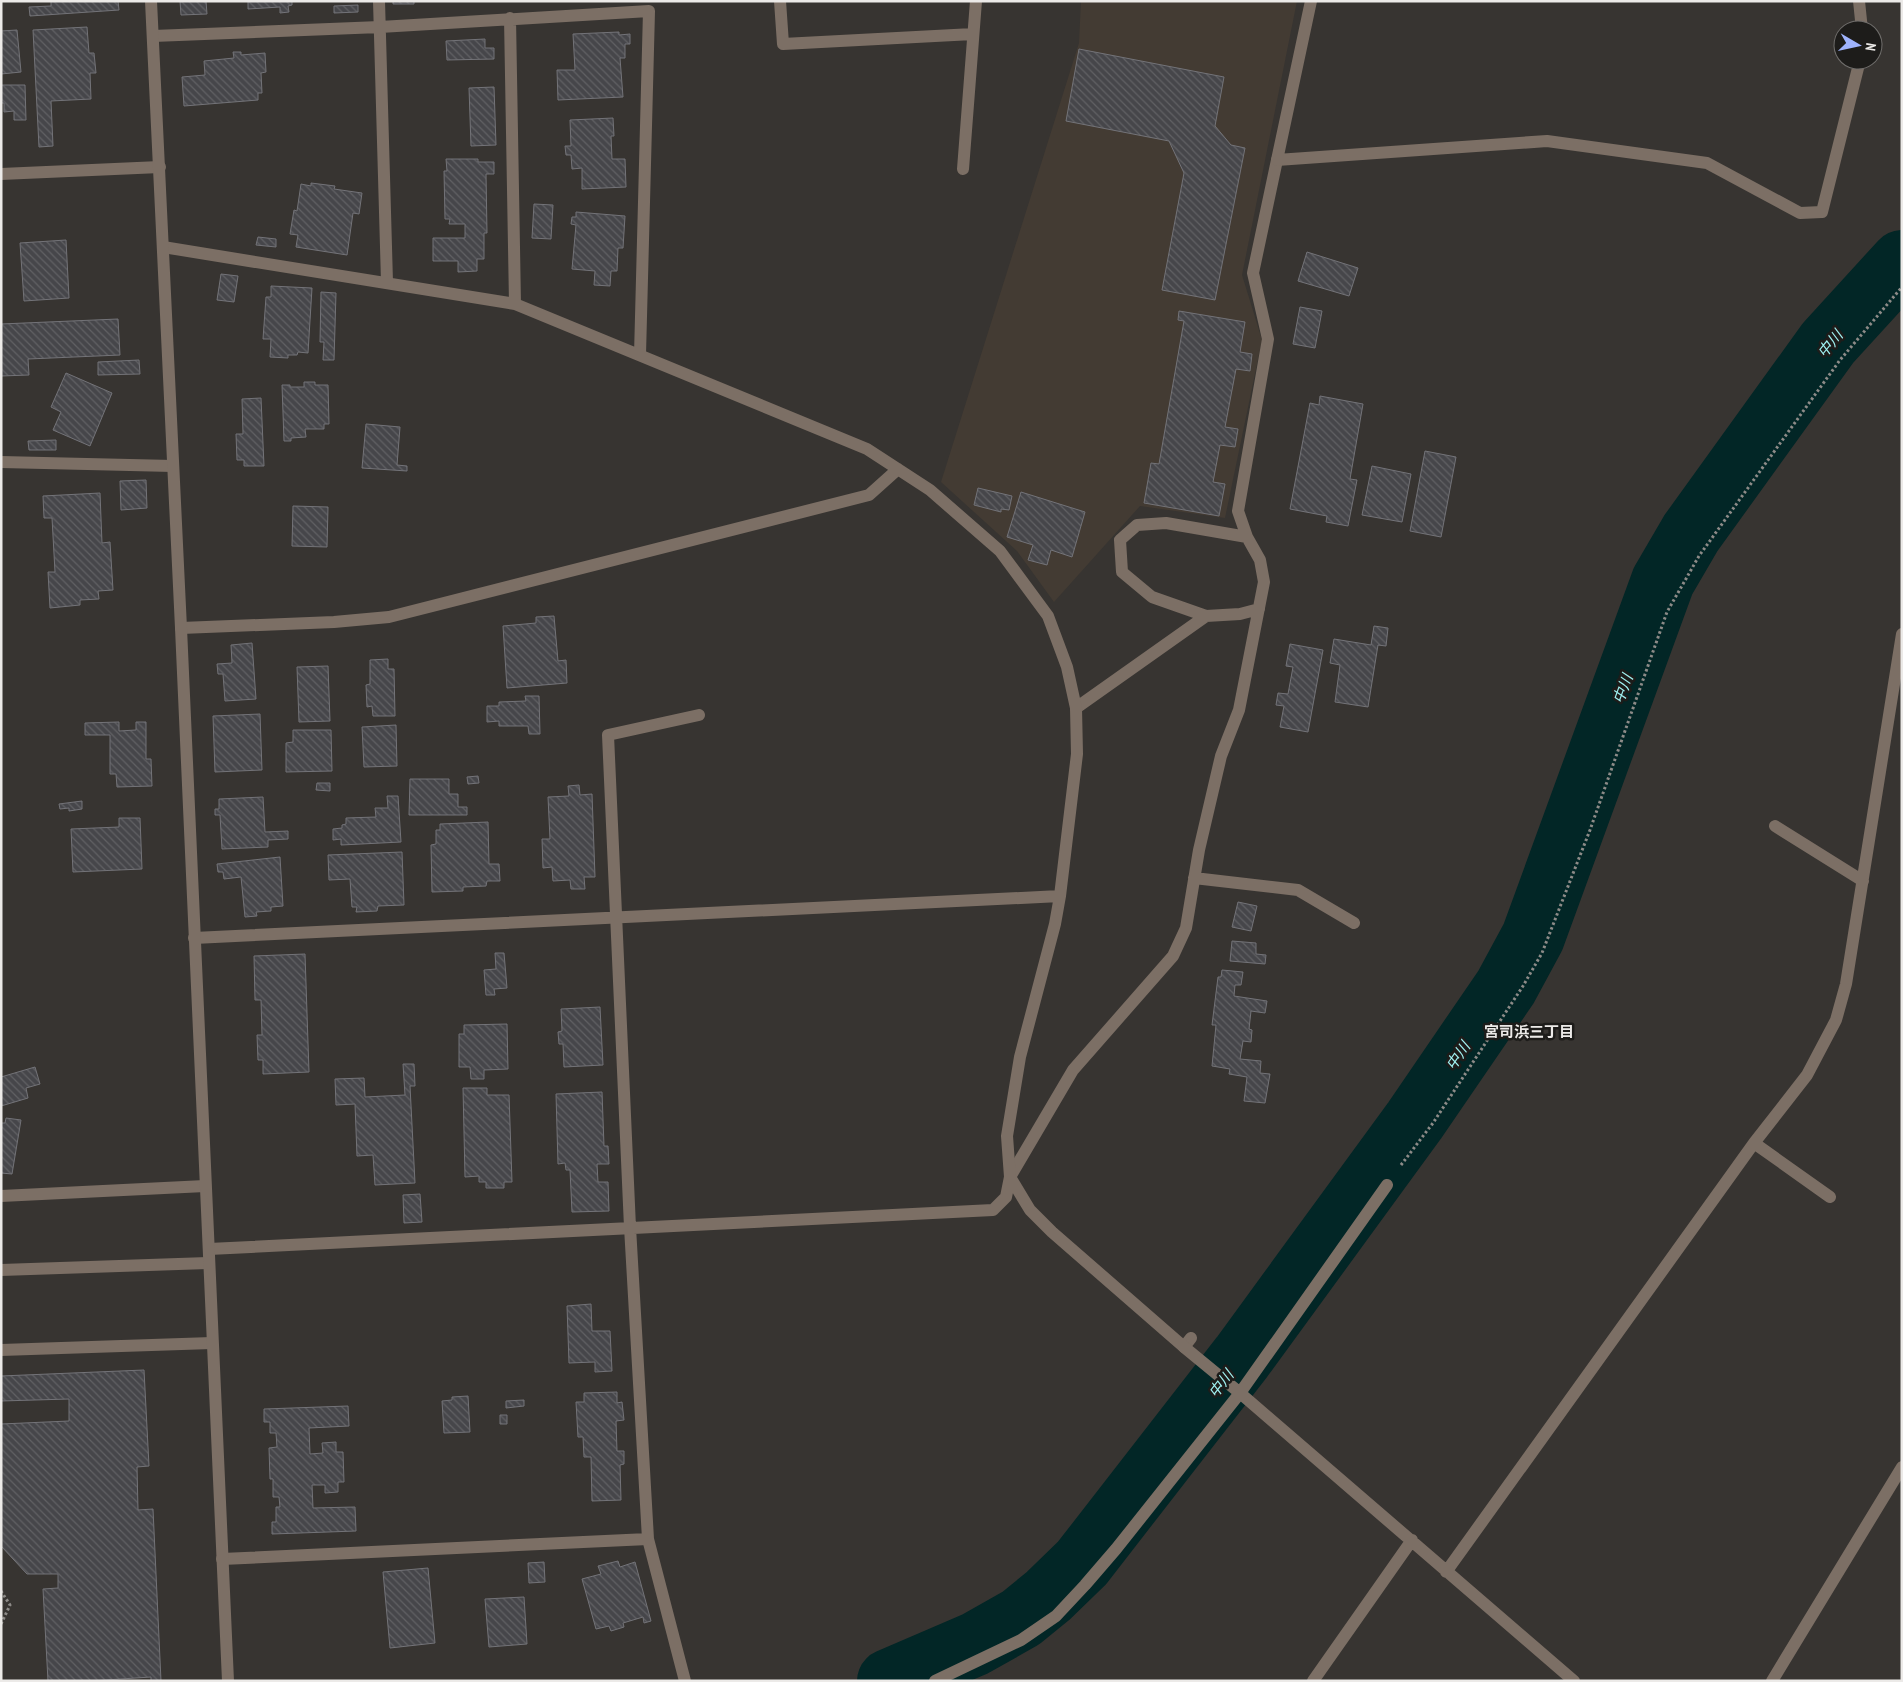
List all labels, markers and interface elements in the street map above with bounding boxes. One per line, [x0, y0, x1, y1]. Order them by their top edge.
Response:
north arrow [1833, 20, 1883, 70]
text: N [1861, 42, 1880, 52]
water label: 中川 [1813, 325, 1848, 361]
water label: 中川 [1608, 670, 1637, 706]
district label: 宮司浜三丁目 [1484, 1022, 1574, 1041]
water label: 中川 [1441, 1036, 1475, 1073]
water label: 中川 [1204, 1364, 1239, 1401]

